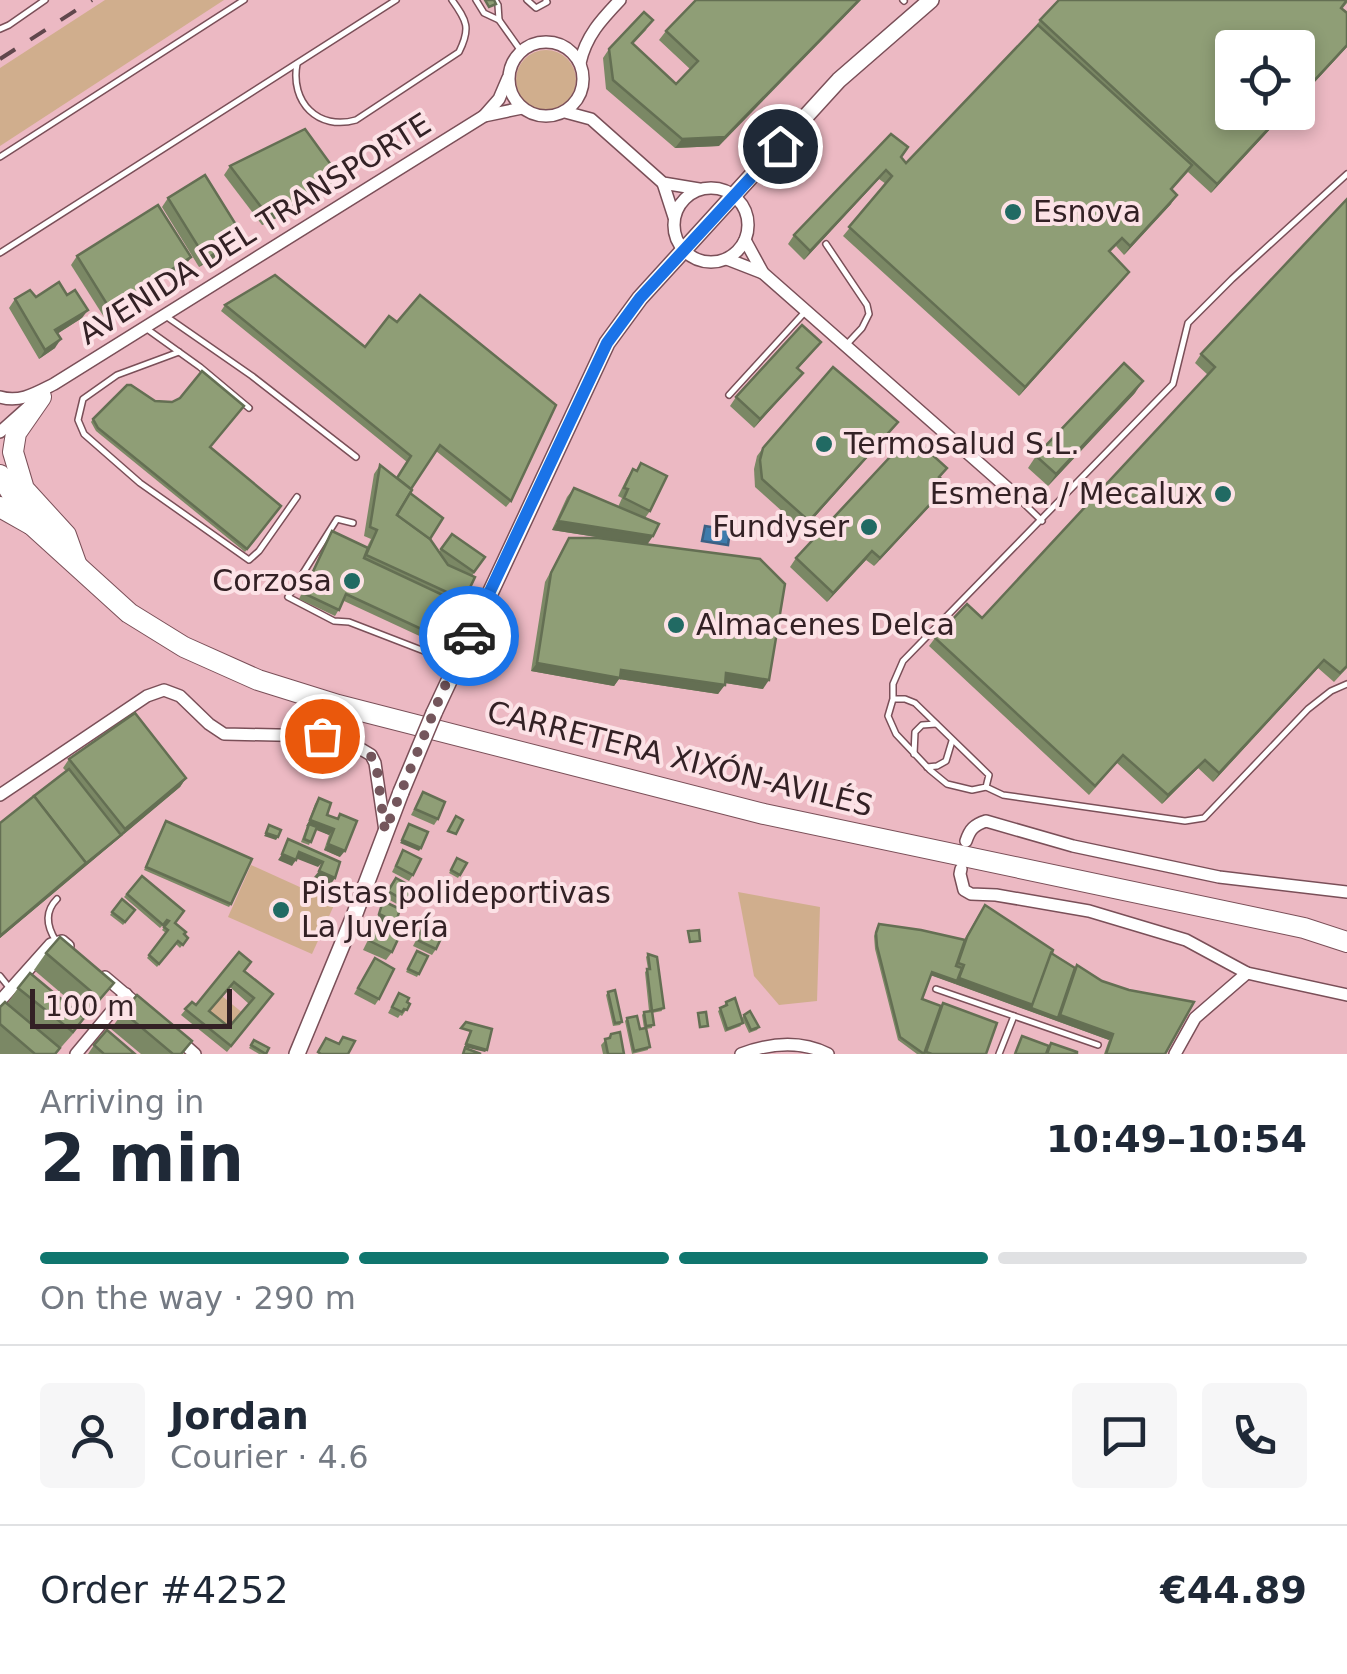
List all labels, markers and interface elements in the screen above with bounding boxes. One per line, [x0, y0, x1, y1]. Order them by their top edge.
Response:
map controls [1215, 30, 1315, 130]
button: locate [1215, 30, 1315, 130]
pin [738, 104, 823, 189]
street label: AVENIDA DEL TRANSPORTE [72, 106, 437, 351]
icon: home [753, 119, 808, 174]
place label: Esnova [1033, 194, 1141, 229]
marker: Esnova [1002, 201, 1024, 223]
place label: Termosalud S.L. [843, 426, 1080, 461]
marker: Termosalud S.L. [813, 433, 835, 455]
place label: Esmena / Mecalux [930, 476, 1203, 511]
marker: Esmena / Mecalux [1212, 483, 1234, 505]
place label: Fundyser [712, 509, 850, 544]
marker: Fundyser [858, 516, 880, 538]
place label: Corzosa [212, 563, 332, 598]
marker: Corzosa [341, 570, 363, 592]
courier [419, 586, 519, 686]
place label: Almacenes Delca [696, 607, 955, 642]
icon: car [442, 609, 497, 664]
marker: Almacenes Delca [665, 614, 687, 636]
street label: CARRETERA XIXÓN-AVILÉS [484, 693, 877, 823]
pin [280, 694, 365, 779]
icon: bag [295, 709, 350, 764]
place label: Pistas polideportivas La Juvería [301, 875, 611, 944]
marker: Pistas polideportivas La Juvería [270, 899, 292, 921]
scale bar [30, 984, 232, 1028]
text: 100 m [45, 990, 135, 1023]
text: Arriving in [40, 1083, 204, 1121]
text: 10:49–10:54 [1046, 1117, 1307, 1161]
text: 2 min [40, 1121, 244, 1196]
text: On the way · 290 m [40, 1279, 356, 1317]
button: person [40, 1383, 145, 1488]
button: chat [1072, 1383, 1177, 1488]
button: phone [1202, 1383, 1307, 1488]
text: Jordan [170, 1394, 309, 1438]
text: Courier · 4.6 [170, 1438, 369, 1476]
text: Order #4252 [40, 1568, 289, 1612]
text: €44.89 [1160, 1568, 1307, 1612]

